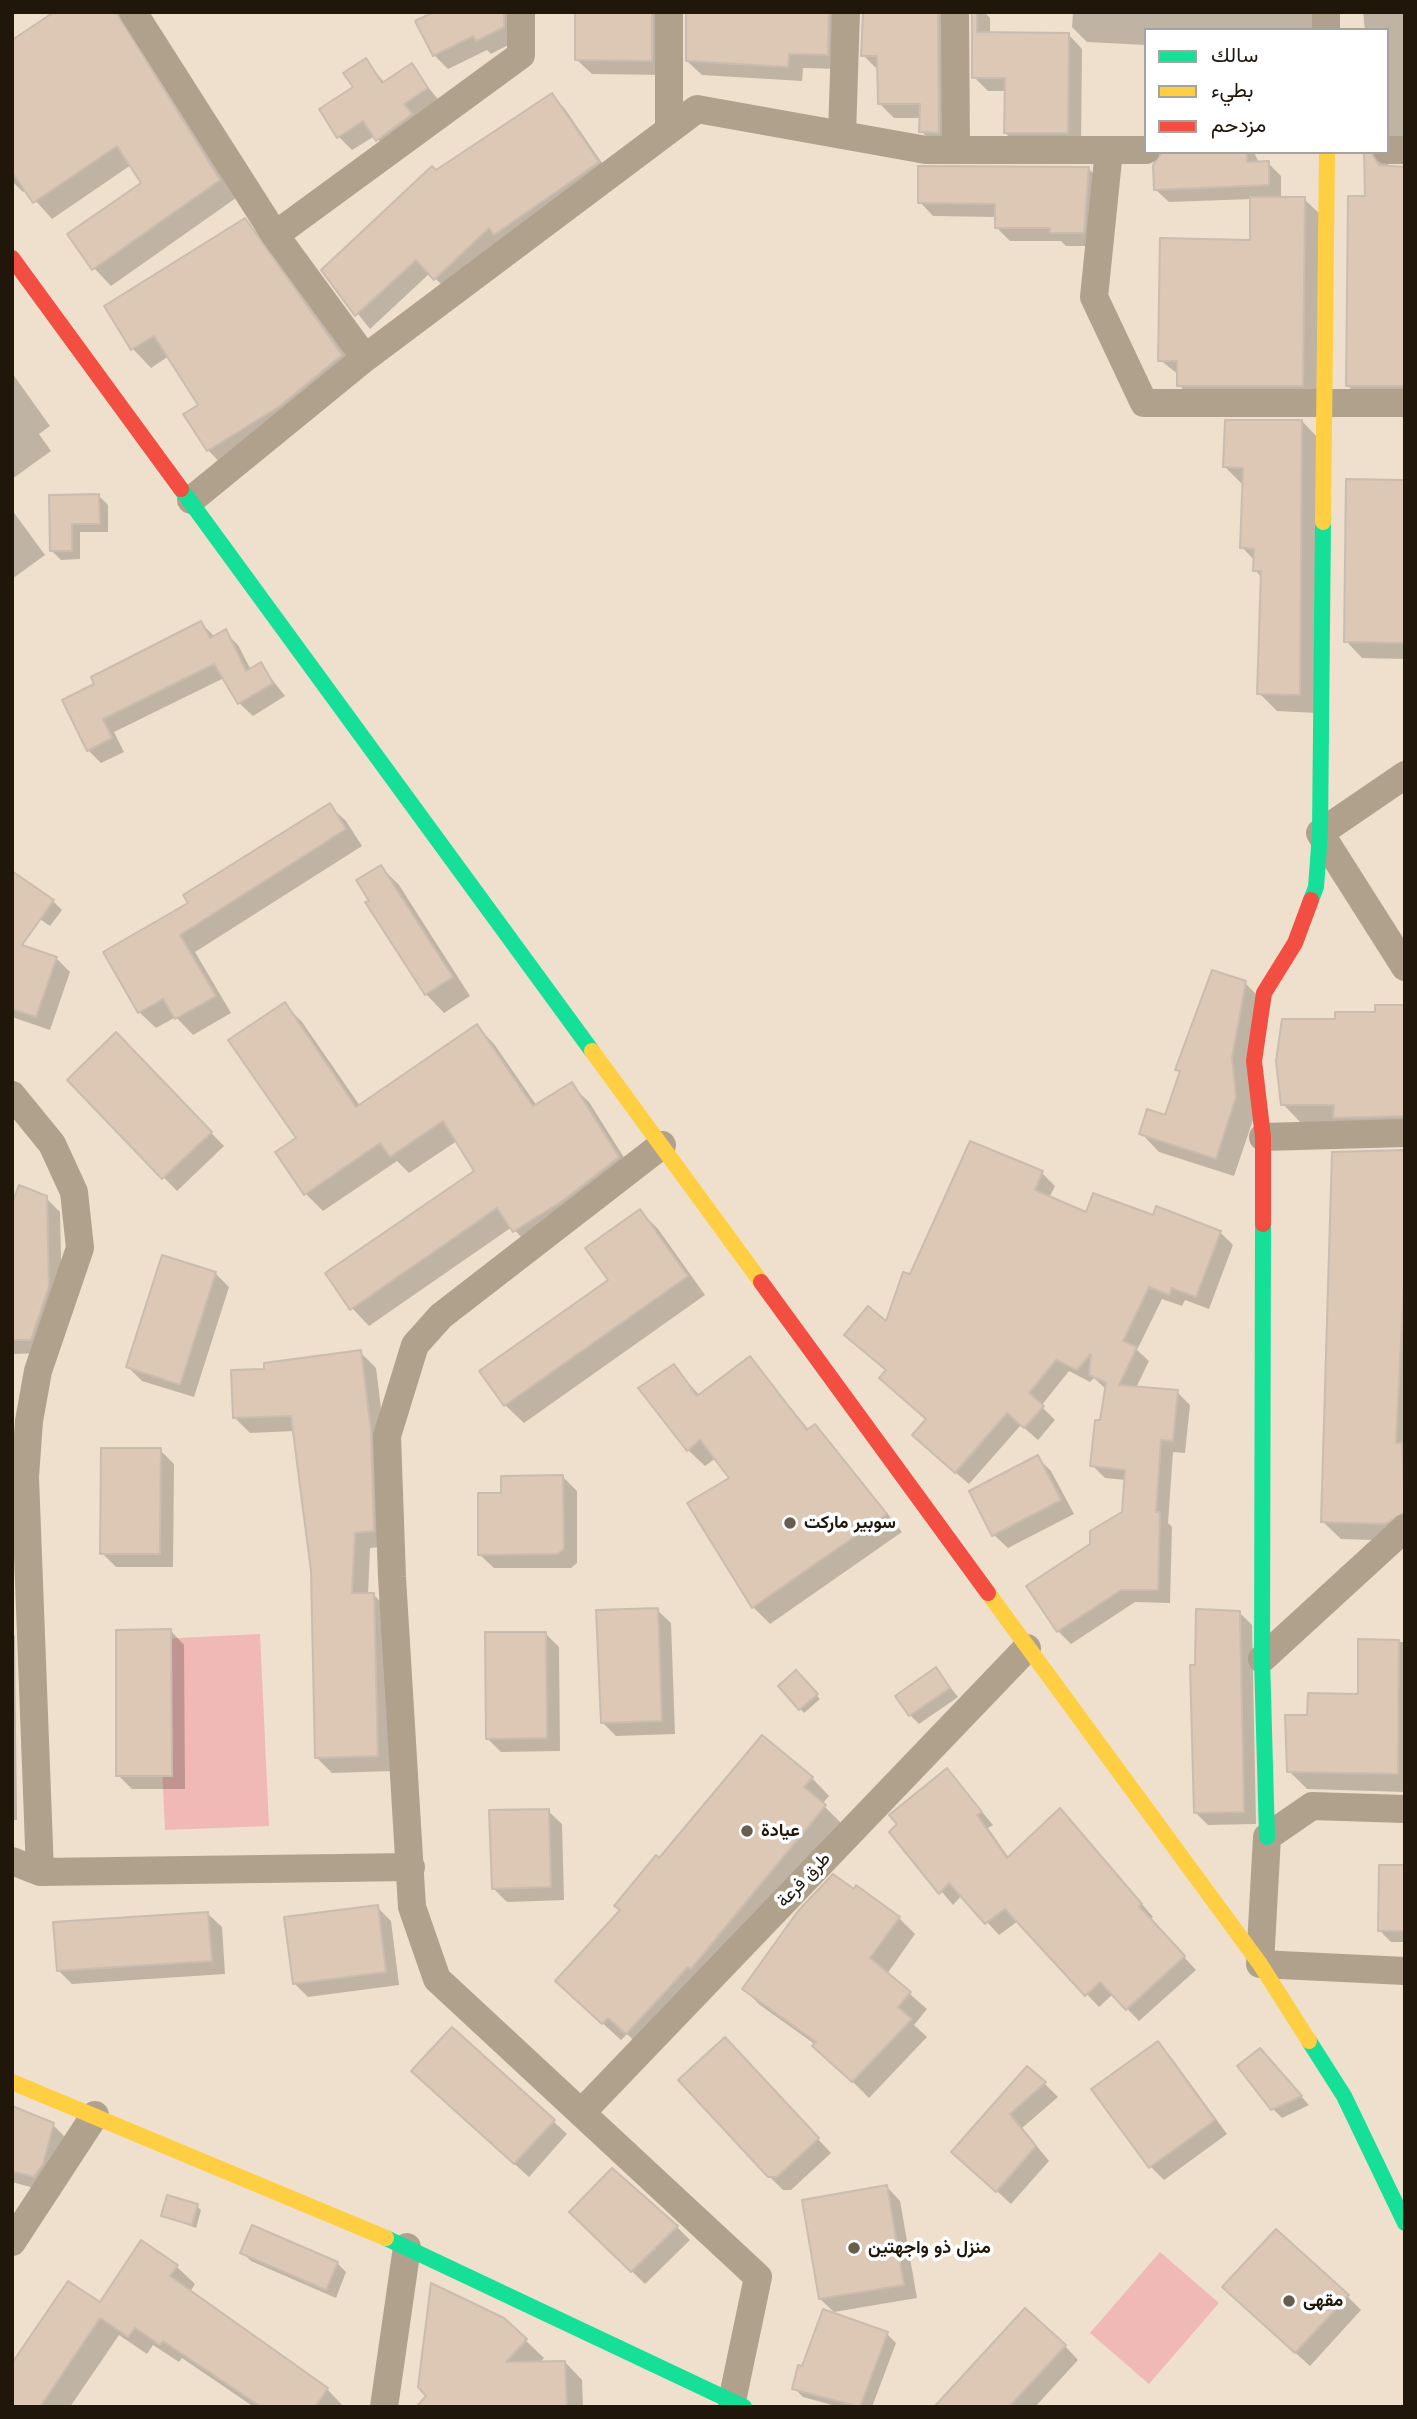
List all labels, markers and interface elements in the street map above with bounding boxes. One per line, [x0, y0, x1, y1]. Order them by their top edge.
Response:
legend [1144, 28, 1389, 154]
text: سالك [1211, 43, 1258, 66]
text: بطيء [1211, 78, 1254, 101]
text: مزدحم [1211, 113, 1266, 136]
place label: سوبير ماركت [804, 1512, 896, 1534]
marker: سوبير ماركت [782, 1515, 798, 1531]
place label: عيادة [761, 1820, 800, 1842]
marker: عيادة [739, 1823, 755, 1839]
street label: طرق فرعة [773, 1848, 835, 1912]
place label: منزل ذو واجهتين [868, 2237, 991, 2259]
marker: منزل ذو واجهتين [846, 2240, 862, 2256]
place label: مقهى [1303, 2290, 1343, 2312]
marker: مقهى [1281, 2293, 1297, 2309]

